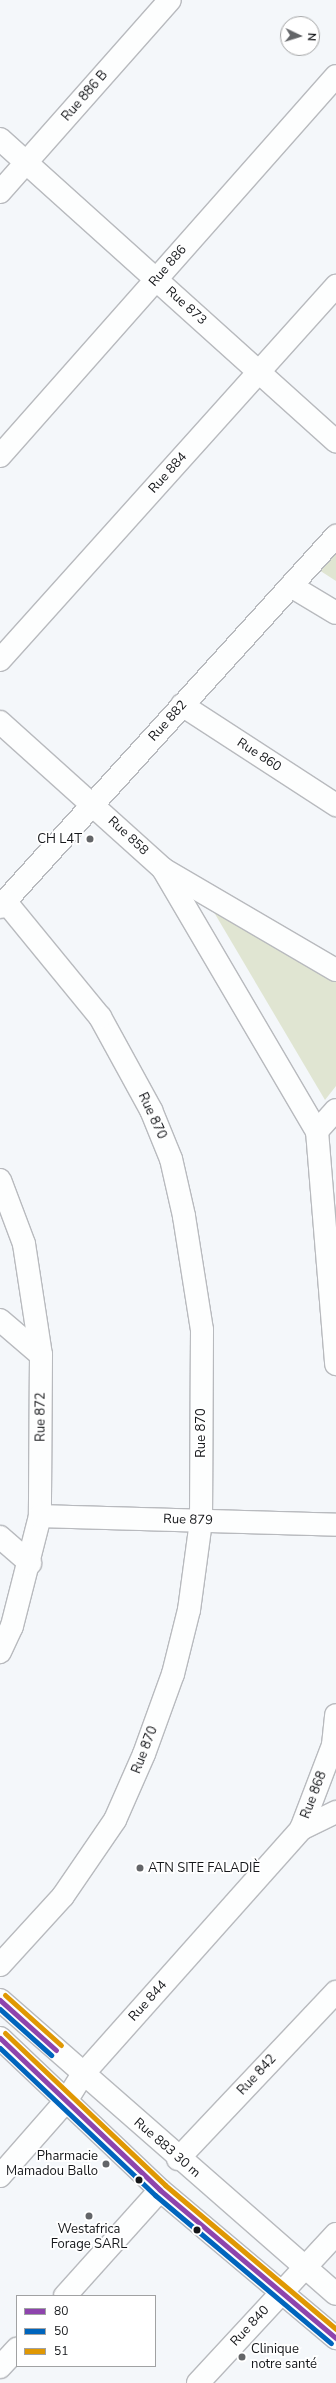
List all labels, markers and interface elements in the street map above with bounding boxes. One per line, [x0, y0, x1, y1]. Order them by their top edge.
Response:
north arrow [280, 16, 320, 56]
text: N [304, 32, 319, 41]
street label: Rue 886 B [59, 68, 111, 124]
street label: Rue 886 [146, 242, 190, 290]
street label: Rue 873 [162, 284, 210, 328]
street label: Rue 884 [146, 449, 190, 497]
street label: Rue 882 [146, 697, 190, 745]
street label: Rue 860 [234, 735, 284, 775]
street label: Rue 858 [105, 813, 151, 859]
place label: CH L4T [37, 831, 82, 847]
marker: CH L4T [85, 834, 95, 844]
street label: Rue 870 [134, 1090, 170, 1142]
street label: Rue 872 [33, 1392, 49, 1442]
street label: Rue 870 [193, 1408, 209, 1458]
street label: Rue 879 [163, 1511, 213, 1529]
street label: Rue 870 [129, 1724, 161, 1776]
street label: Rue 868 [298, 1769, 330, 1821]
place label: ATN SITE FALADIÈ [148, 1860, 260, 1876]
marker: ATN SITE FALADIÈ [135, 1863, 145, 1873]
street label: Rue 844 [126, 1977, 170, 2025]
street label: Rue 842 [234, 2052, 280, 2098]
street label: Rue 883 30 m [131, 2115, 203, 2181]
place label: Pharmacie Mamadou Ballo [6, 2149, 98, 2180]
marker: Pharmacie Mamadou Ballo [101, 2159, 111, 2169]
unlabelled marker [134, 2175, 144, 2185]
marker: Westafrica Forage SARL [84, 2211, 94, 2221]
place label: Westafrica Forage SARL [51, 2222, 127, 2253]
unlabelled marker [192, 2225, 202, 2235]
legend [16, 2295, 156, 2367]
text: 80 [54, 2303, 68, 2319]
street label: Rue 840 [227, 2303, 273, 2349]
text: 50 [54, 2323, 68, 2339]
place label: Clinique notre santé [251, 2342, 317, 2373]
text: 51 [54, 2343, 68, 2359]
marker: Clinique notre santé [236, 2351, 248, 2363]

